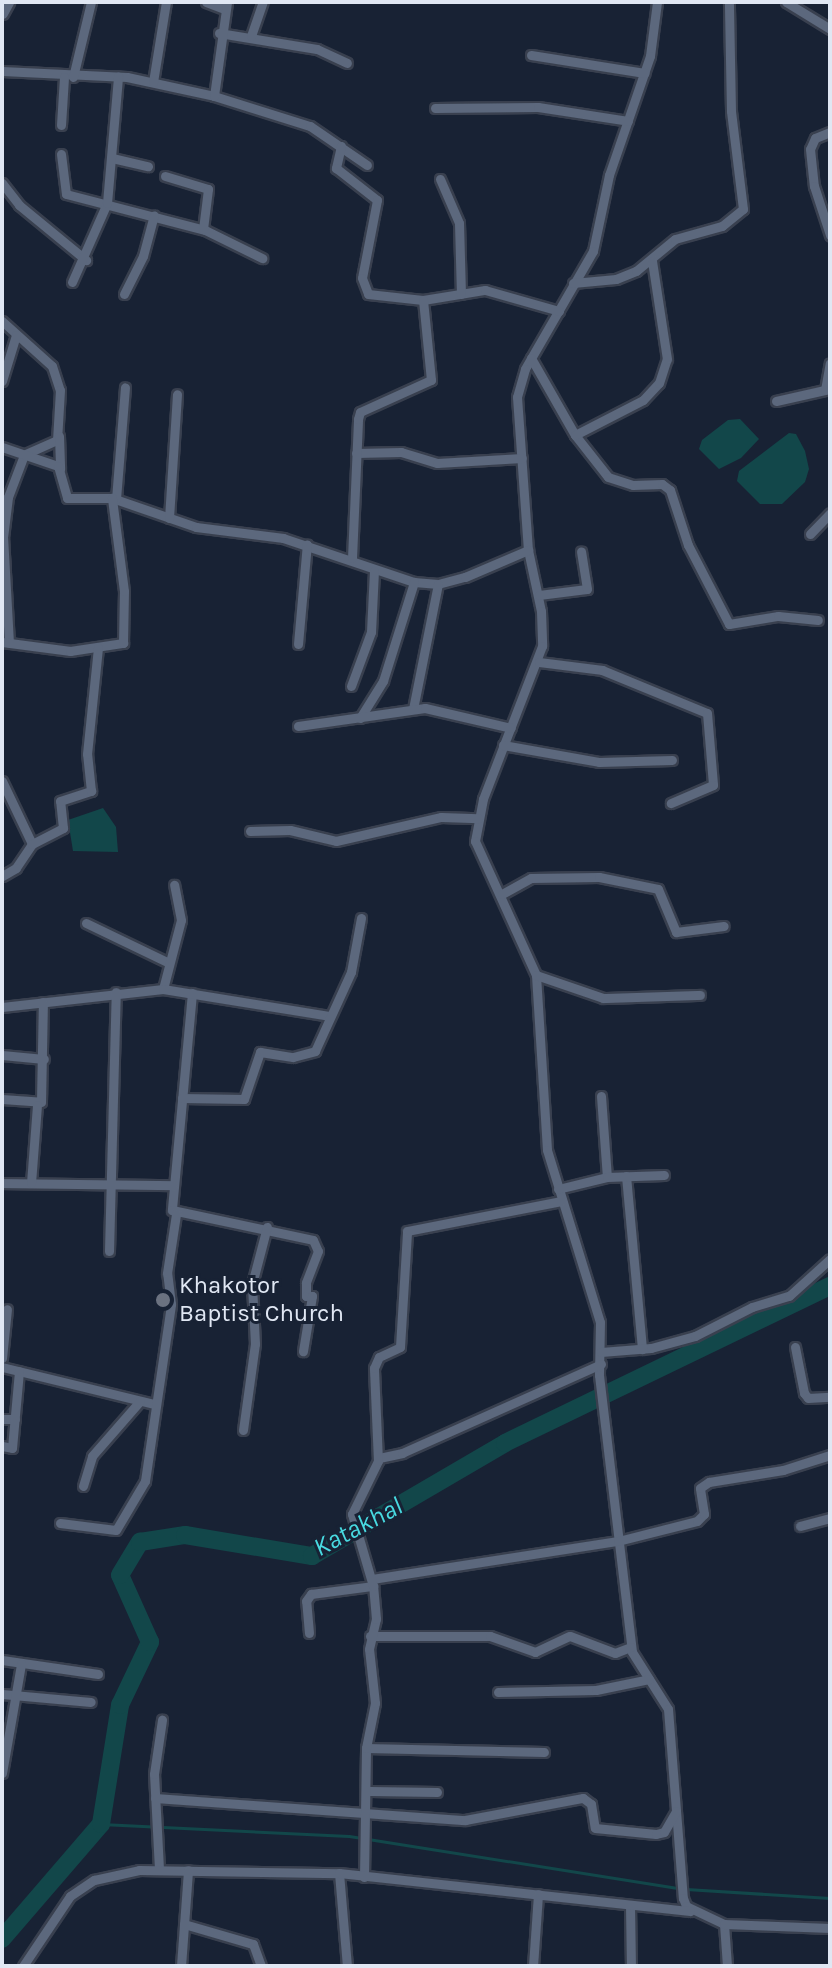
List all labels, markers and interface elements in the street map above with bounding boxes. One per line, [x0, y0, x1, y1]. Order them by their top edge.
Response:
place label: Khakotor Baptist Church [179, 1272, 344, 1328]
marker: Khakotor Baptist Church [154, 1291, 172, 1309]
water label: Katakhal [308, 1491, 408, 1563]

